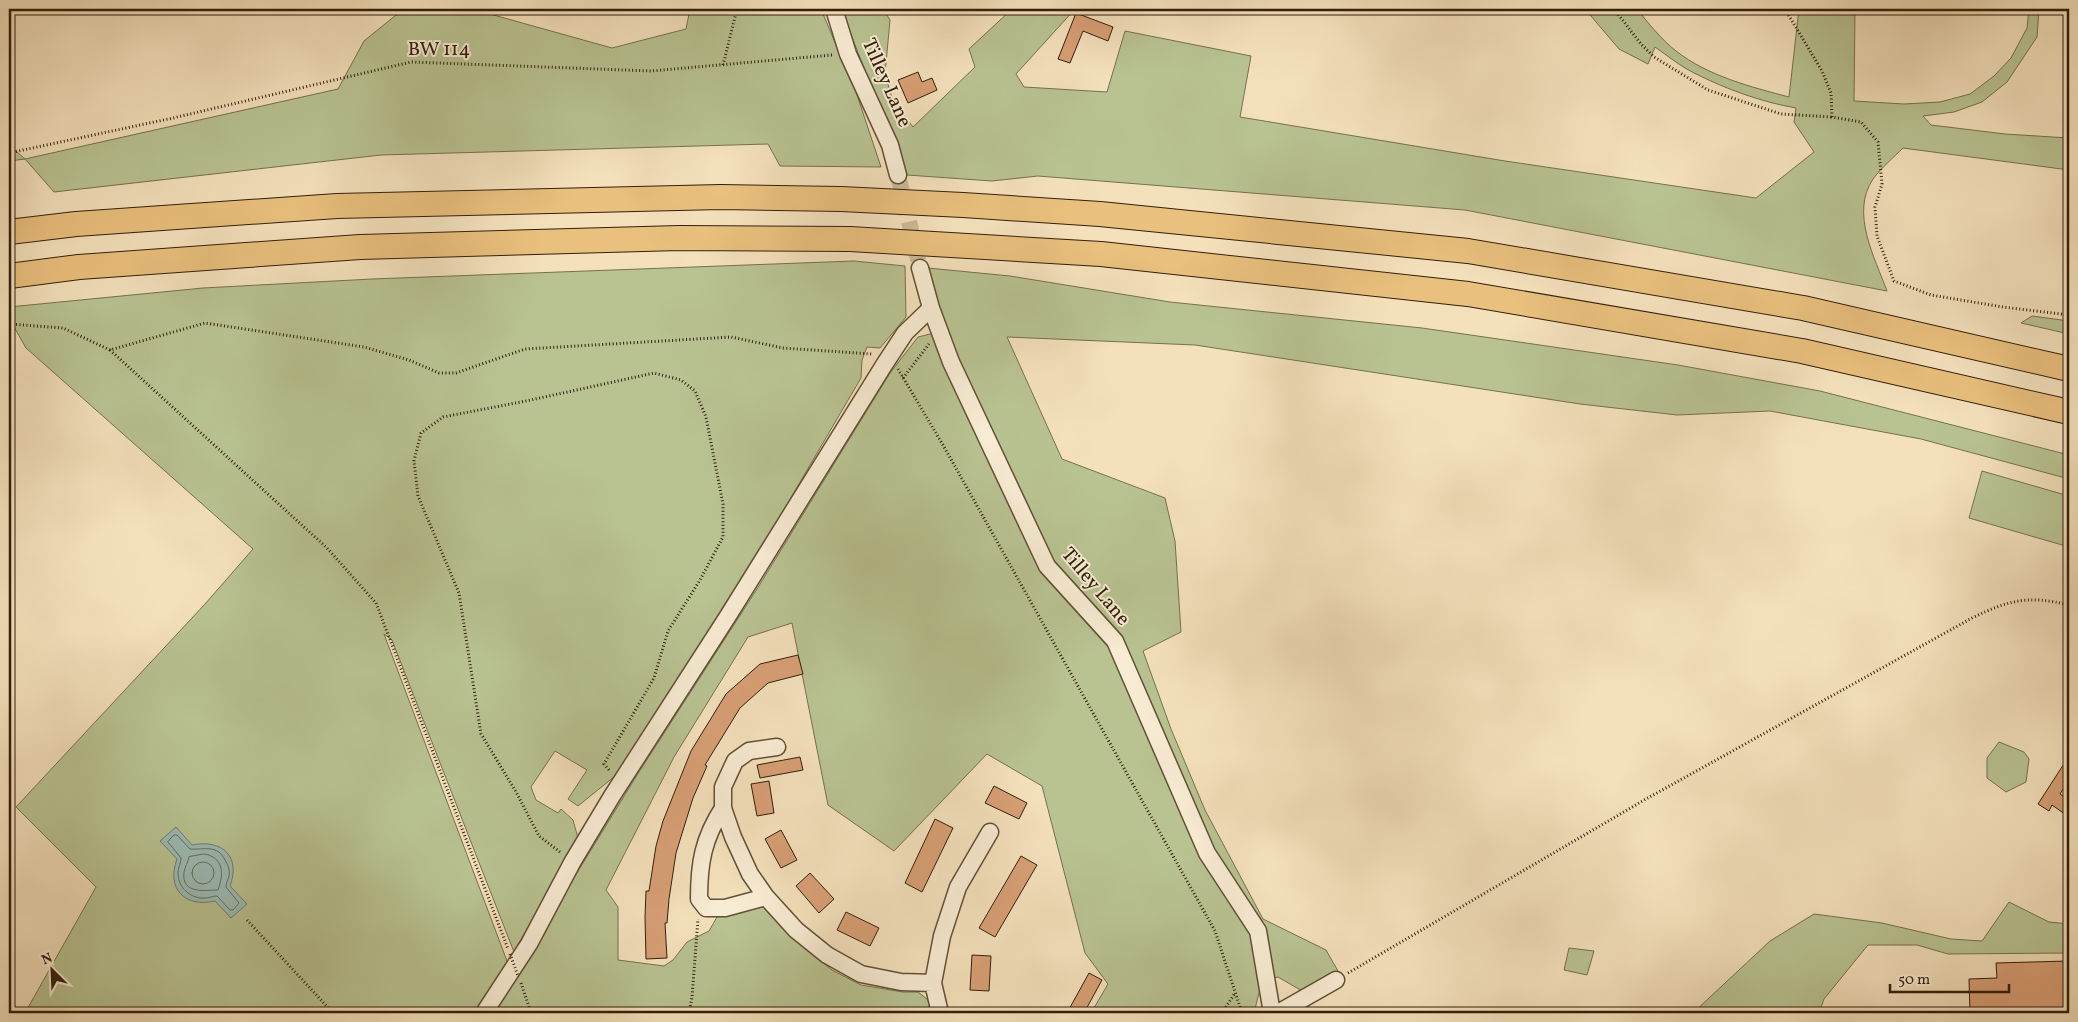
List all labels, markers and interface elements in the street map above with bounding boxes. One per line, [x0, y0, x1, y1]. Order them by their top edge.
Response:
street label: Tilley Lane [854, 34, 918, 132]
street label: BW 114 [408, 36, 470, 64]
street label: Tilley Lane [1054, 542, 1136, 632]
north arrow [28, 944, 78, 994]
text: N [39, 949, 56, 970]
scale bar [1890, 962, 2009, 994]
text: 50 m [1898, 970, 1930, 991]

